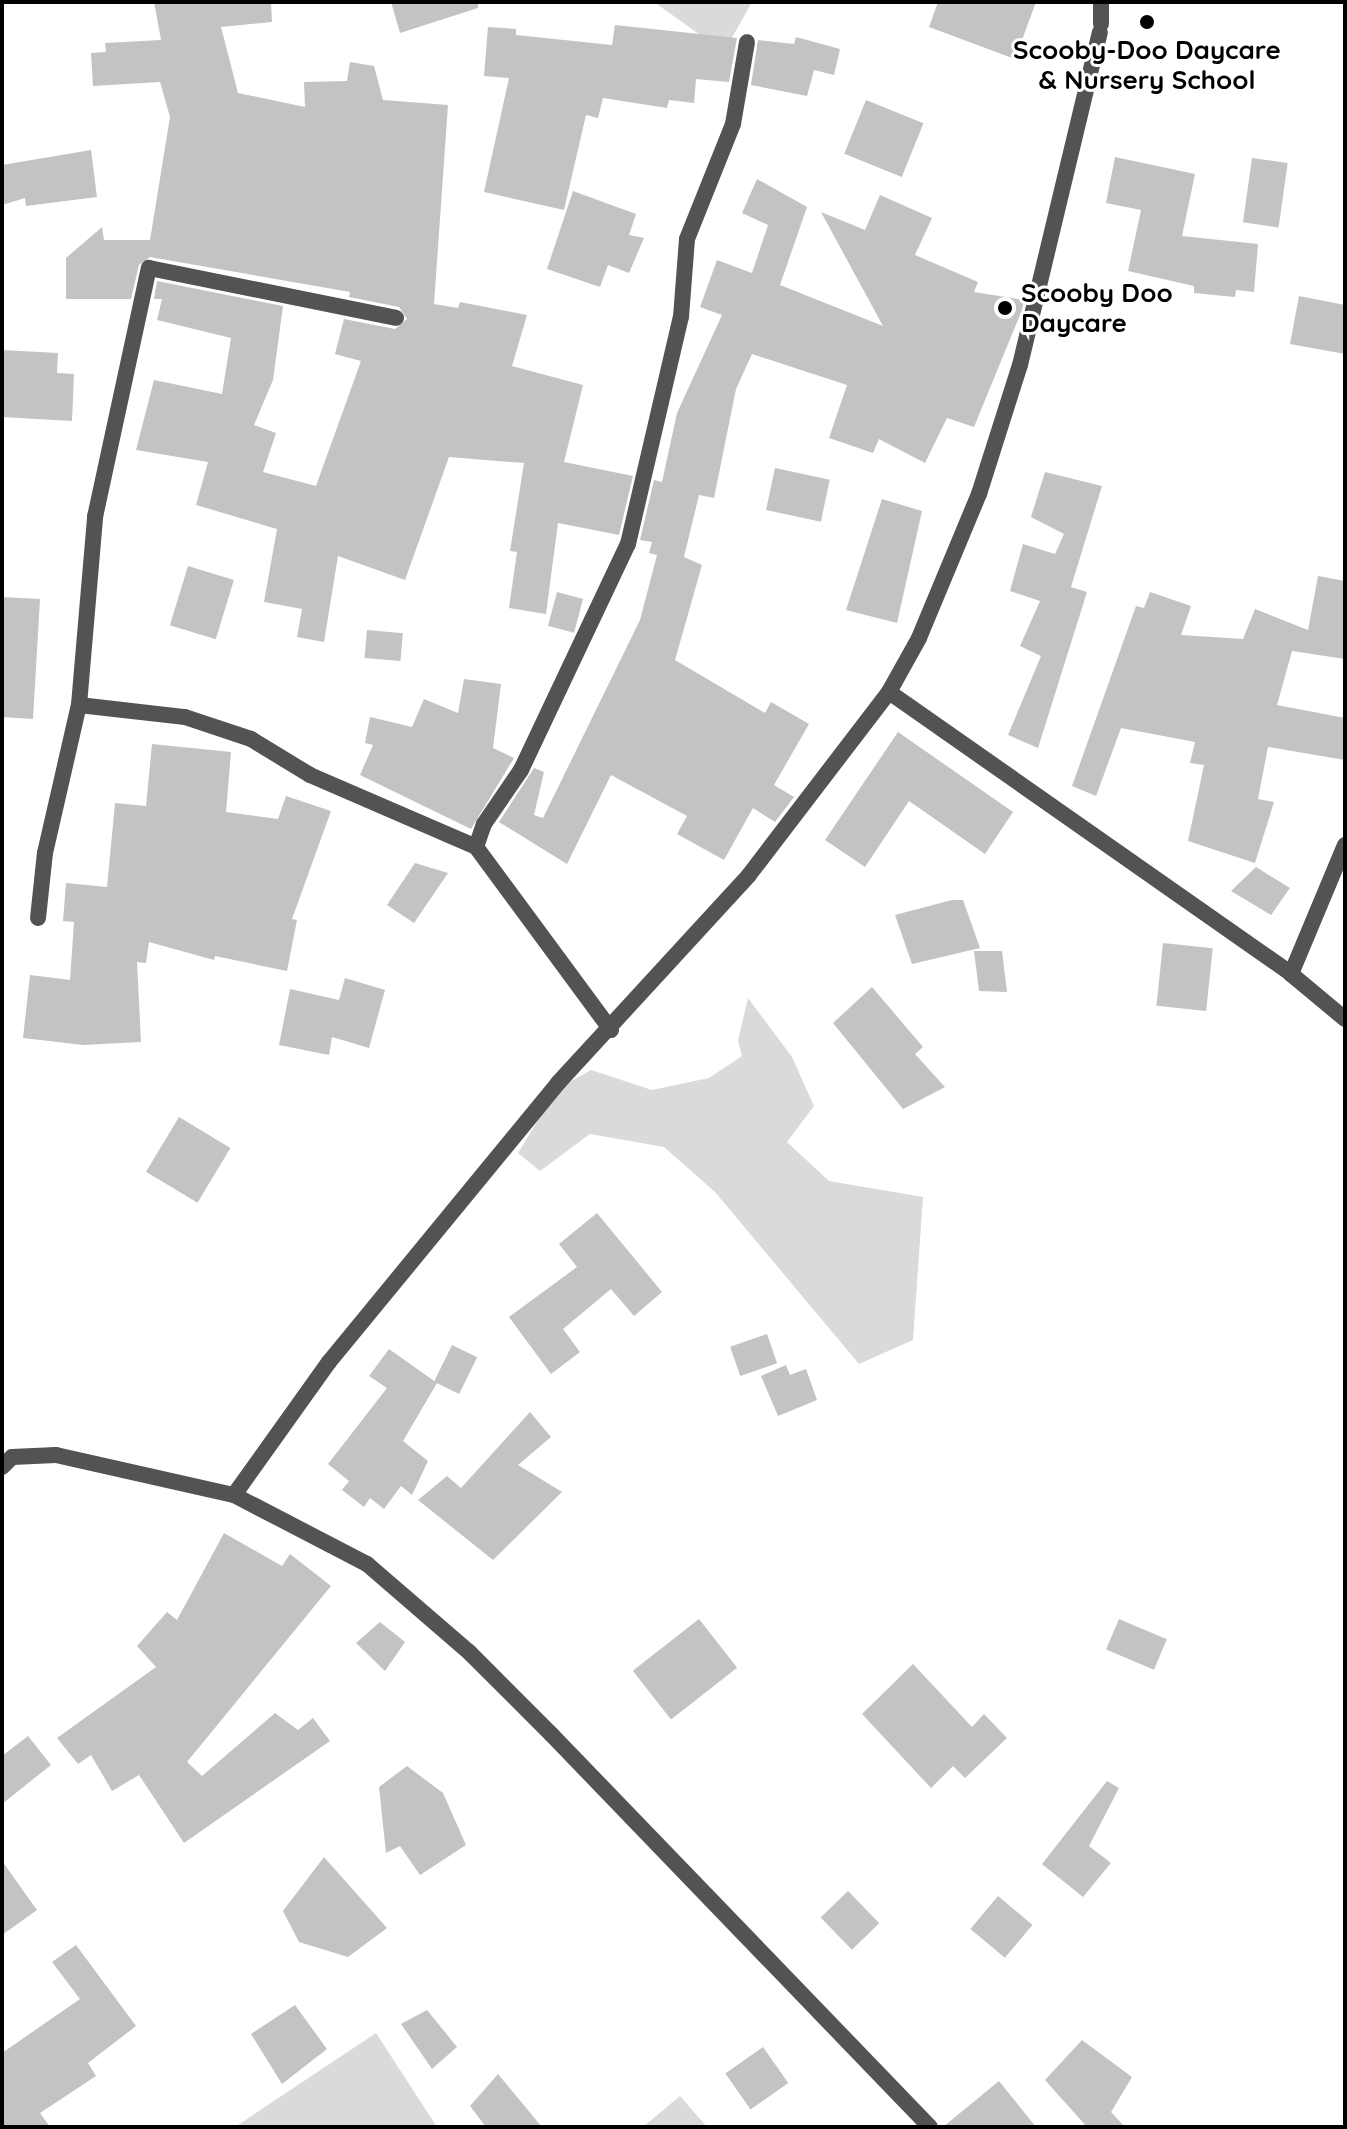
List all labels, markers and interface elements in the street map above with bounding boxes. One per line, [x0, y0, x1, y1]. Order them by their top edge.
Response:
marker: Scooby-Doo Daycare & Nursery School [1138, 13, 1156, 31]
place label: Scooby-Doo Daycare & Nursery School [1013, 34, 1281, 96]
place label: Scooby Doo Daycare [1021, 277, 1173, 338]
marker: Scooby Doo Daycare [996, 299, 1014, 317]

